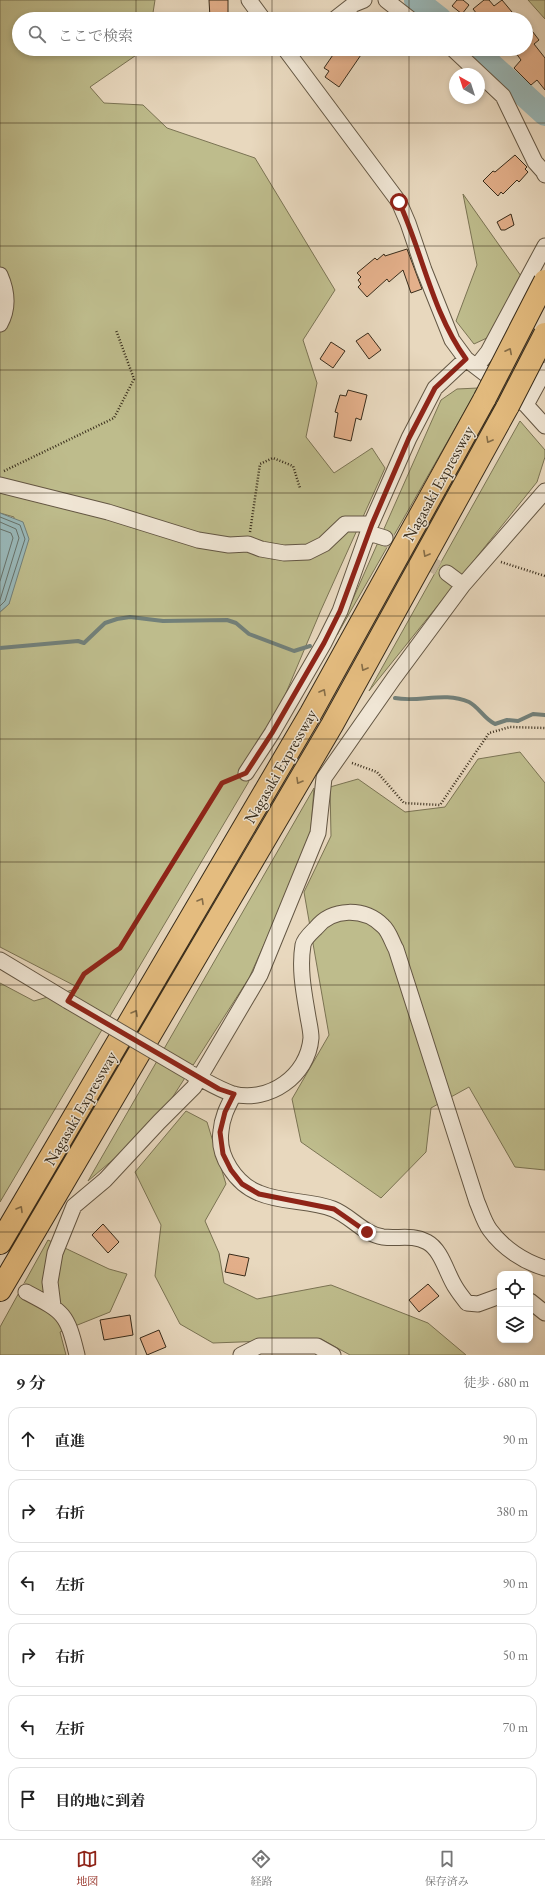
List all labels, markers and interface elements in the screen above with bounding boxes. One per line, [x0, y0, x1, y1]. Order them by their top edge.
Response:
search box [12, 12, 533, 56]
icon: search [26, 23, 48, 45]
text: ここで検索 [58, 26, 133, 45]
north arrow [449, 68, 485, 104]
route start [390, 193, 408, 211]
one-way arrow [504, 347, 512, 355]
street label: Nagasaki Expressway [398, 421, 479, 545]
one-way arrow [487, 436, 494, 443]
one-way arrow [424, 550, 431, 557]
one-way arrow [361, 664, 368, 671]
one-way arrow [318, 689, 326, 696]
street label: Nagasaki Expressway [239, 704, 322, 827]
one-way arrow [297, 777, 304, 784]
one-way arrow [197, 898, 204, 905]
one-way arrow [131, 1010, 138, 1017]
street label: Nagasaki Expressway [39, 1046, 122, 1169]
one-way arrow [15, 1206, 22, 1214]
route end [358, 1223, 376, 1241]
map controls [497, 1271, 533, 1343]
button: locate [497, 1271, 533, 1307]
button: layers [497, 1307, 533, 1343]
text: 9 分 [16, 1372, 46, 1394]
text: 徒歩 · 680 m [464, 1374, 529, 1391]
icon: ahead [17, 1428, 39, 1450]
text: 直進 [55, 1431, 85, 1450]
text: 90 m [503, 1431, 528, 1448]
icon: right [17, 1500, 39, 1522]
text: 右折 [55, 1503, 85, 1522]
text: 380 m [497, 1503, 528, 1520]
icon: left [17, 1572, 39, 1594]
text: 左折 [55, 1575, 85, 1594]
text: 90 m [503, 1575, 528, 1592]
icon: right [17, 1644, 39, 1666]
text: 右折 [55, 1647, 85, 1666]
text: 50 m [503, 1647, 528, 1664]
icon: left [17, 1716, 39, 1738]
text: 左折 [55, 1719, 85, 1738]
text: 70 m [503, 1719, 528, 1736]
icon: arrive [17, 1788, 39, 1810]
text: 目的地に到着 [55, 1791, 145, 1810]
tab: 地図 [76, 1848, 98, 1888]
tab: 経路 [250, 1848, 272, 1888]
tab: 保存済み [425, 1848, 469, 1888]

